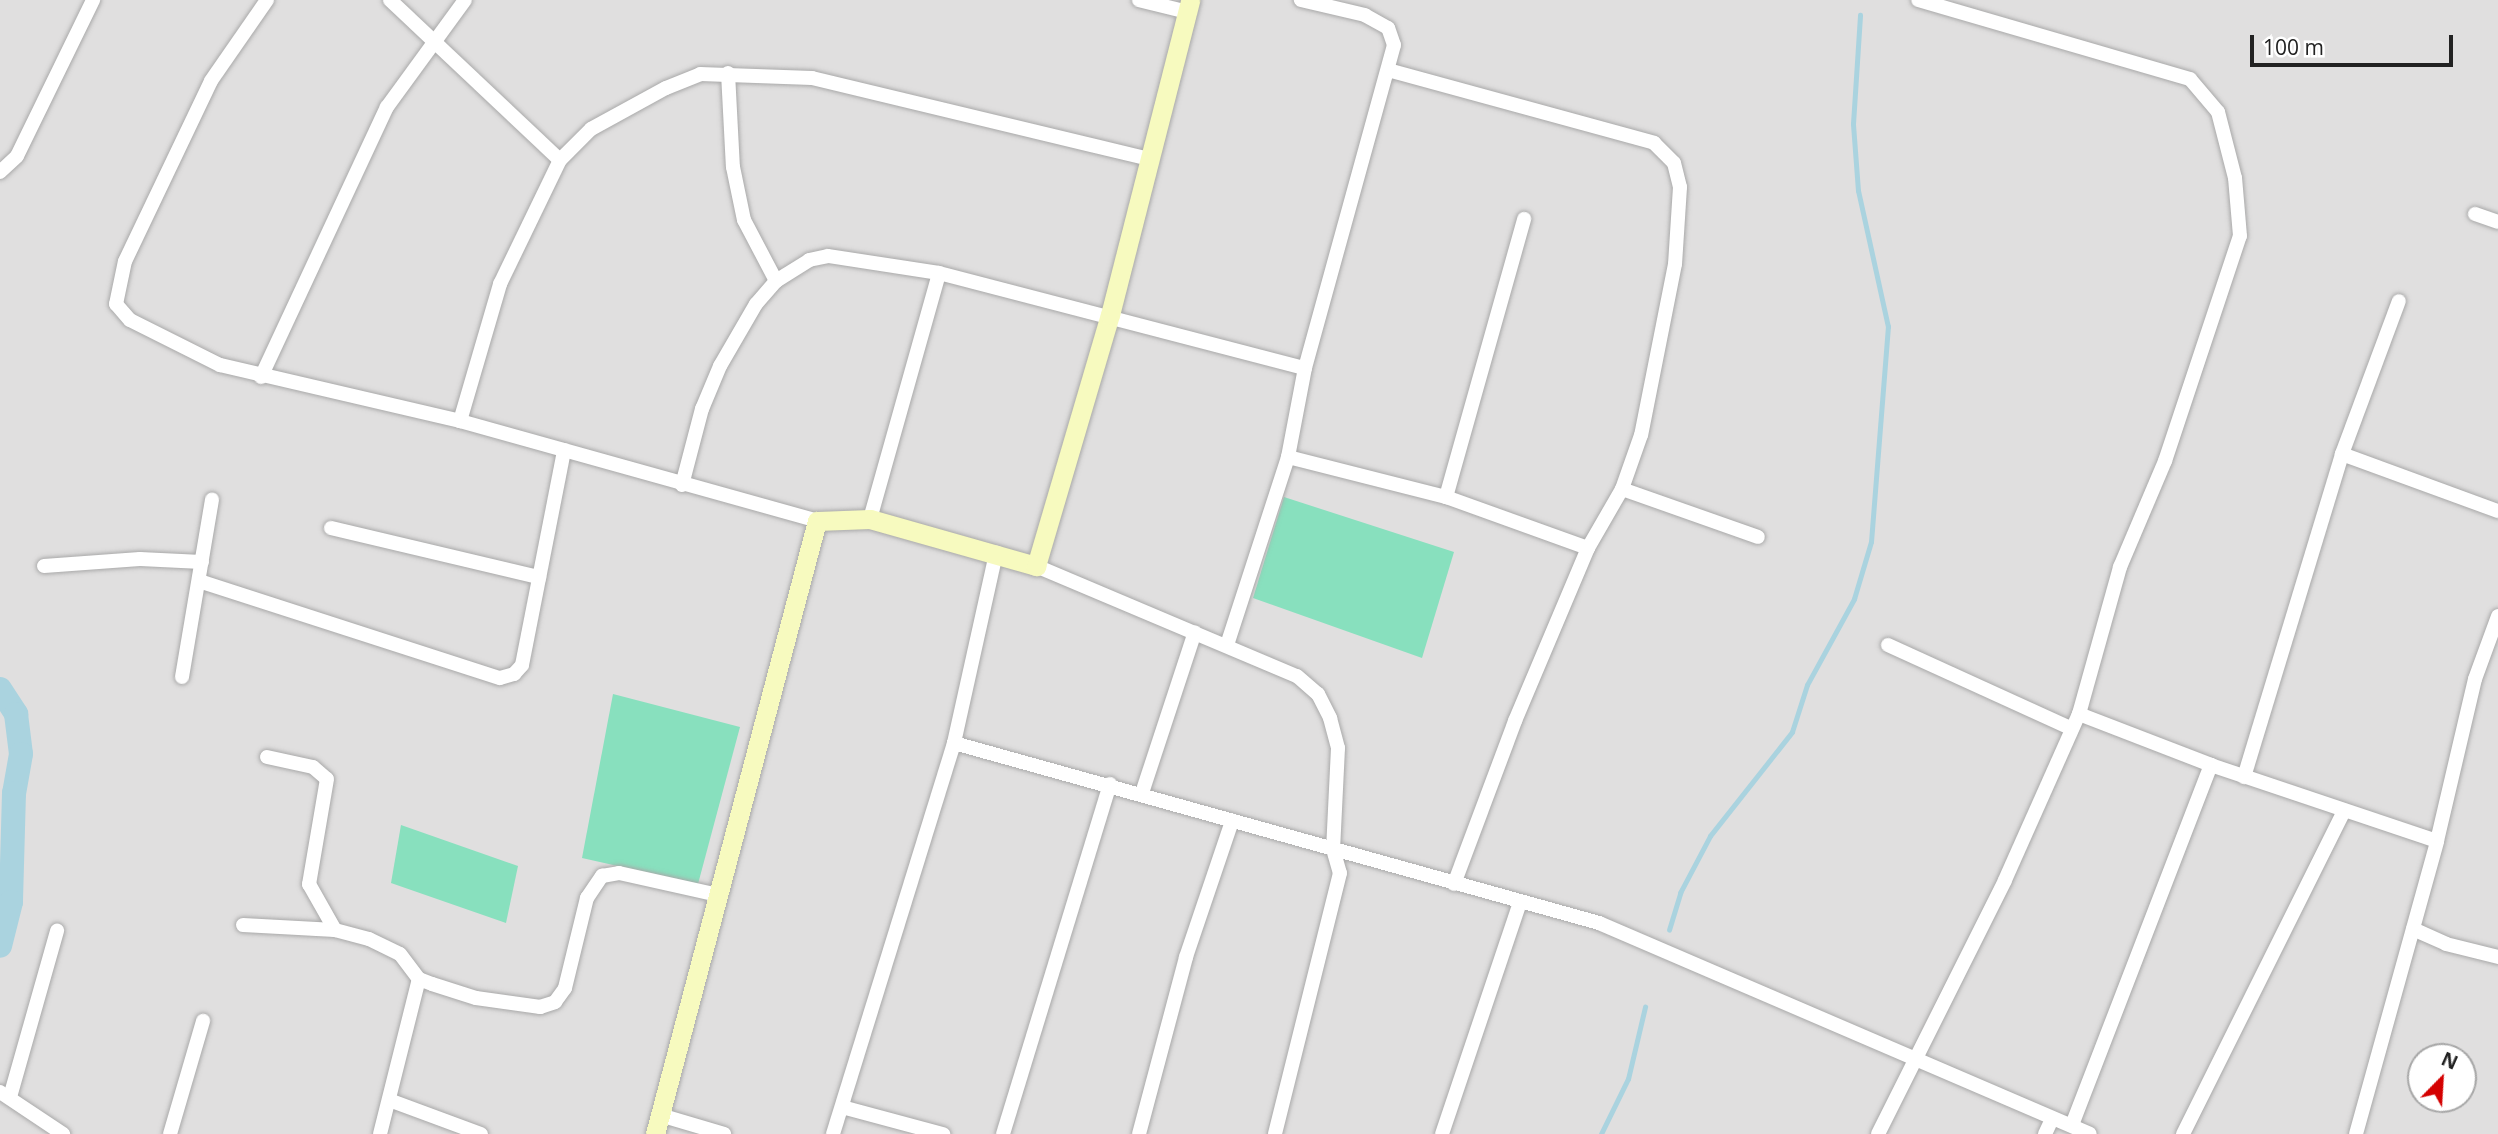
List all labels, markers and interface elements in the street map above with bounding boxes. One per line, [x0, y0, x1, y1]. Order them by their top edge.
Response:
scale bar [2253, 21, 2456, 65]
text: 100 m [2263, 33, 2324, 61]
north arrow [2407, 1043, 2477, 1113]
text: N [2437, 1046, 2462, 1076]

